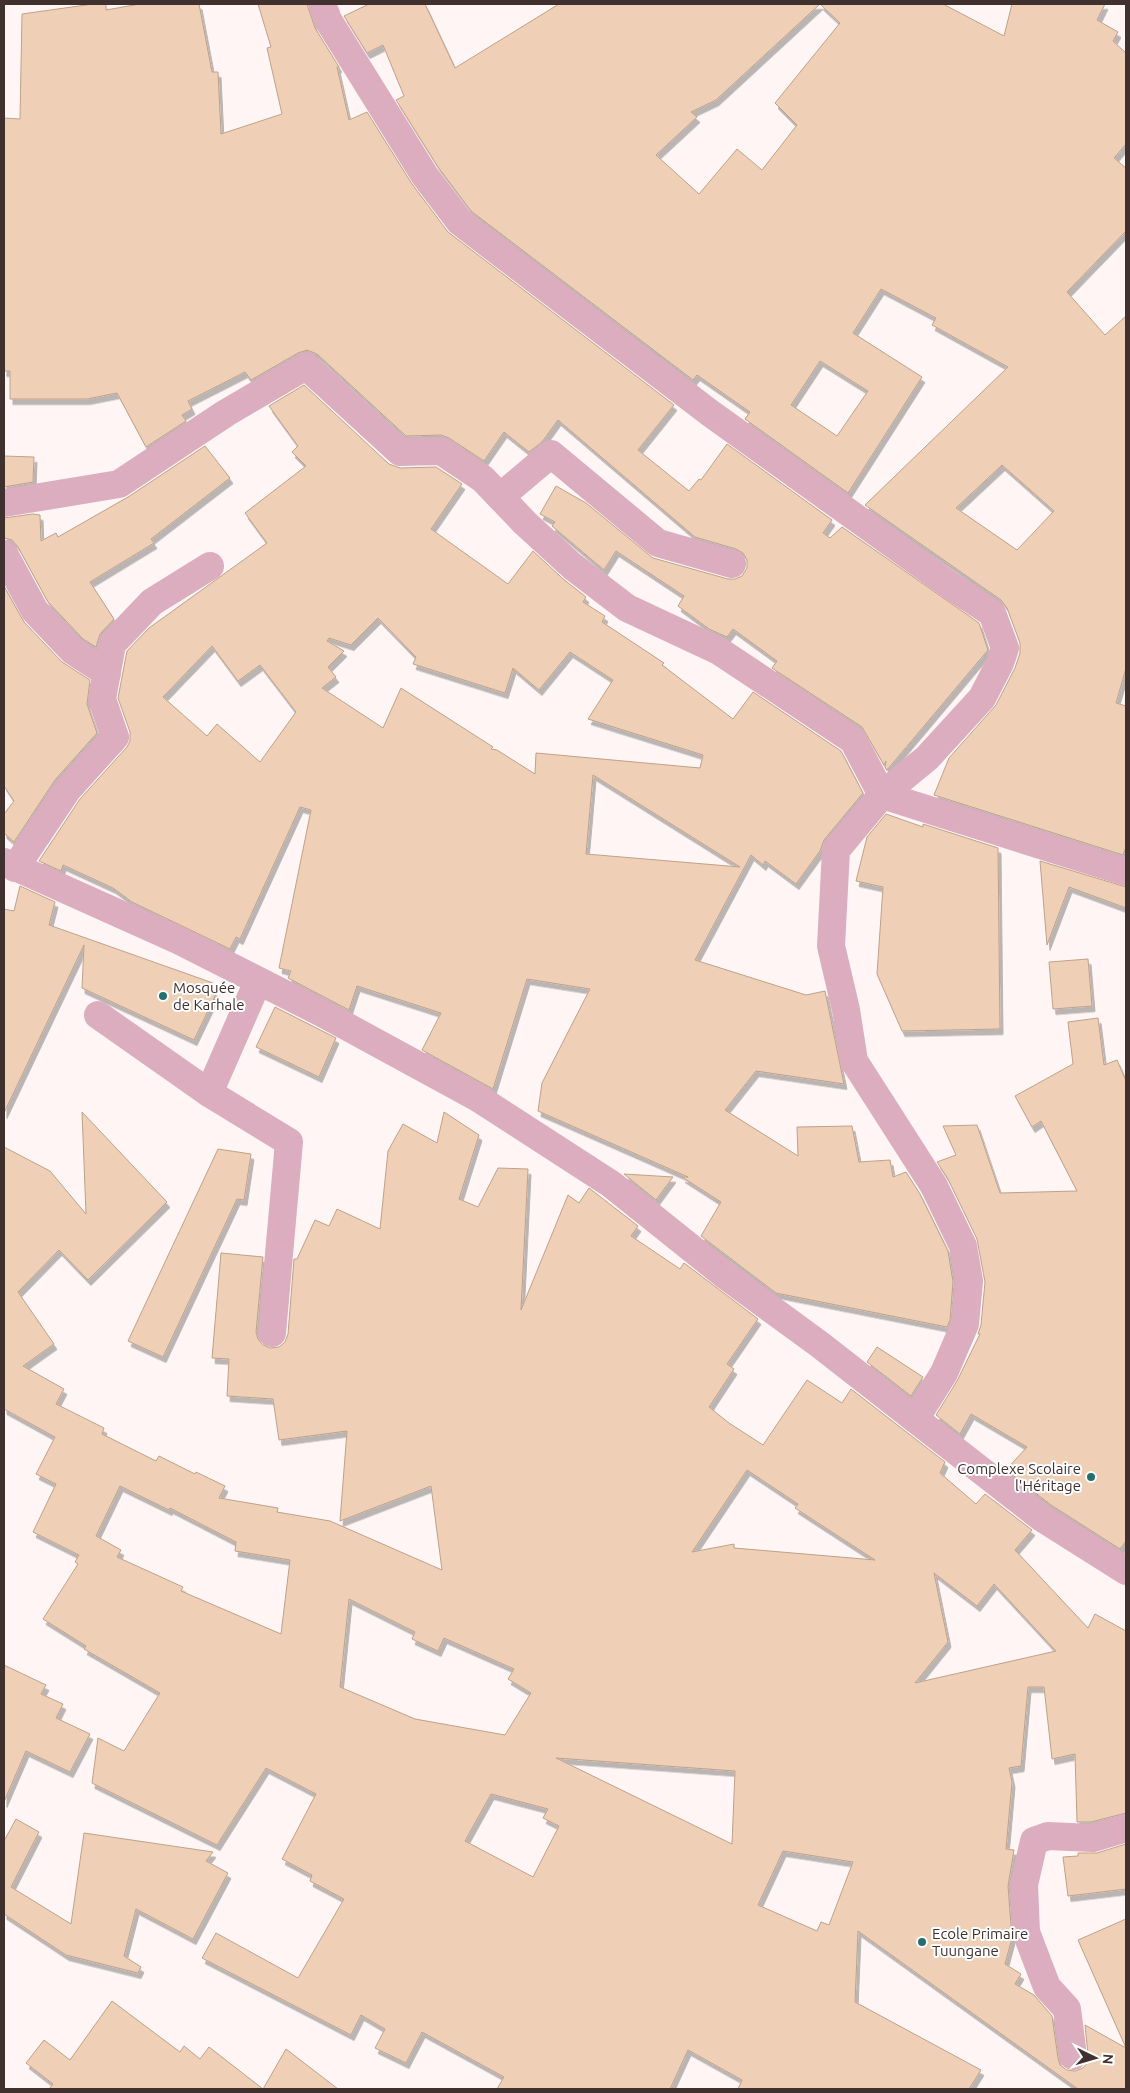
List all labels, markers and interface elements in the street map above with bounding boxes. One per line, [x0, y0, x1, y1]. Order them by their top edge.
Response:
place label: Mosquée de Karhale [173, 979, 245, 1013]
marker: Mosquée de Karhale [157, 990, 169, 1002]
place label: Complexe Scolaire l'Héritage [957, 1460, 1081, 1494]
marker: Complexe Scolaire l'Héritage [1085, 1471, 1097, 1483]
place label: Ecole Primaire Tuungane [932, 1925, 1028, 1959]
marker: Ecole Primaire Tuungane [916, 1936, 928, 1948]
north arrow [1070, 2033, 1120, 2083]
text: N [1100, 2053, 1116, 2065]

